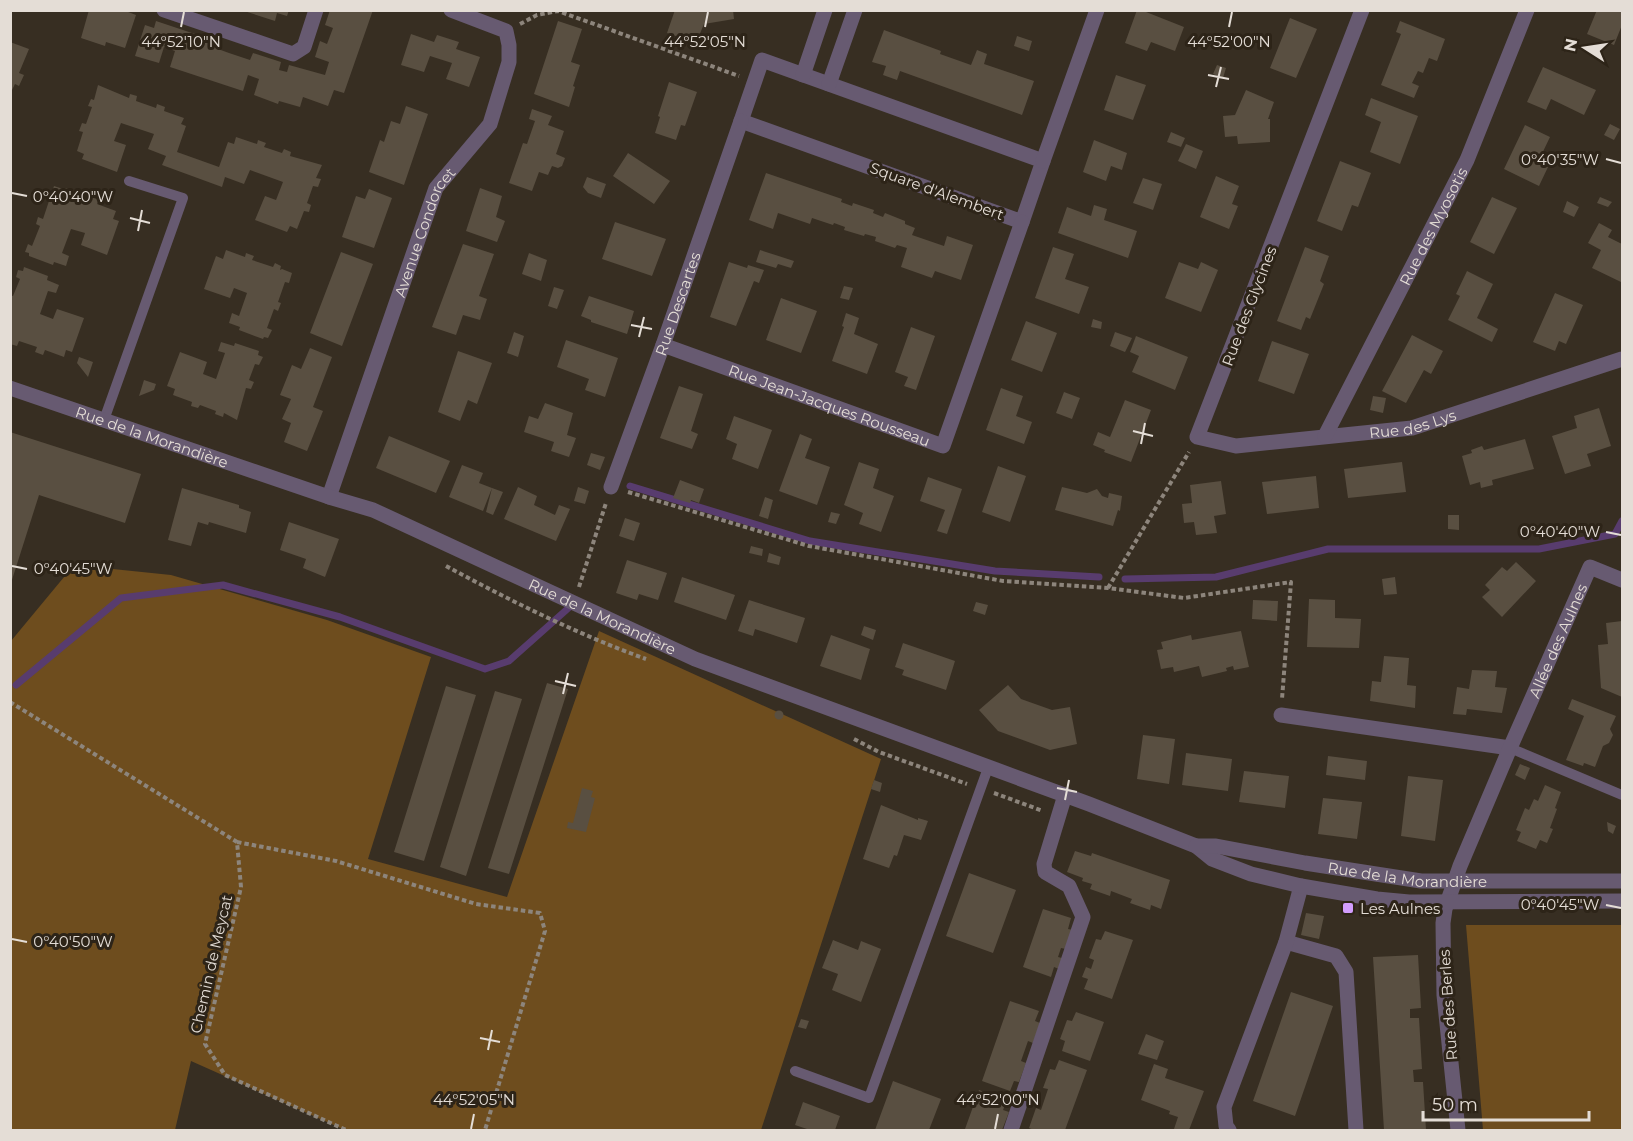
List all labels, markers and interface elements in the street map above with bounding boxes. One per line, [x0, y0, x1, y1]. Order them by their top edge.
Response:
north arrow [1555, 18, 1615, 78]
text: 44°52'10"N [141, 32, 221, 51]
text: 44°52'05"N [664, 32, 746, 51]
text: 44°52'00"N [1187, 32, 1271, 51]
text: N [1560, 37, 1581, 53]
text: 0°40'35"W [1521, 150, 1599, 169]
street label: Square d'Alembert [867, 158, 1007, 224]
street label: Avenue Condorcet [390, 163, 459, 299]
street label: Rue des Myosotis [1395, 164, 1471, 288]
text: 0°40'40"W [33, 187, 113, 206]
street label: Rue des Glycines [1217, 243, 1281, 369]
street label: Rue Descartes [650, 249, 704, 358]
street label: Rue Jean-Jacques Rousseau [726, 360, 933, 450]
street label: Rue de la Morandière [73, 402, 231, 471]
street label: Rue des Lys [1368, 405, 1458, 442]
text: 0°40'40"W [1520, 522, 1600, 541]
text: 0°40'45"W [34, 559, 113, 578]
street label: Rue de la Morandière [526, 574, 679, 659]
street label: Allée des Aulnes [1524, 581, 1591, 701]
street label: Rue de la Morandière [1327, 857, 1487, 891]
street label: Chemin de Meycat [186, 893, 236, 1035]
text: 0°40'45"W [1521, 895, 1600, 914]
place label: Les Aulnes [1360, 899, 1440, 918]
marker: Les Aulnes [1341, 901, 1355, 915]
text: 0°40'50"W [33, 932, 113, 951]
street label: Rue des Berles [1435, 949, 1461, 1061]
scale bar [1423, 1084, 1590, 1122]
text: 44°52'05"N [433, 1090, 515, 1109]
text: 44°52'00"N [956, 1090, 1040, 1109]
text: 50 m [1432, 1094, 1478, 1116]

